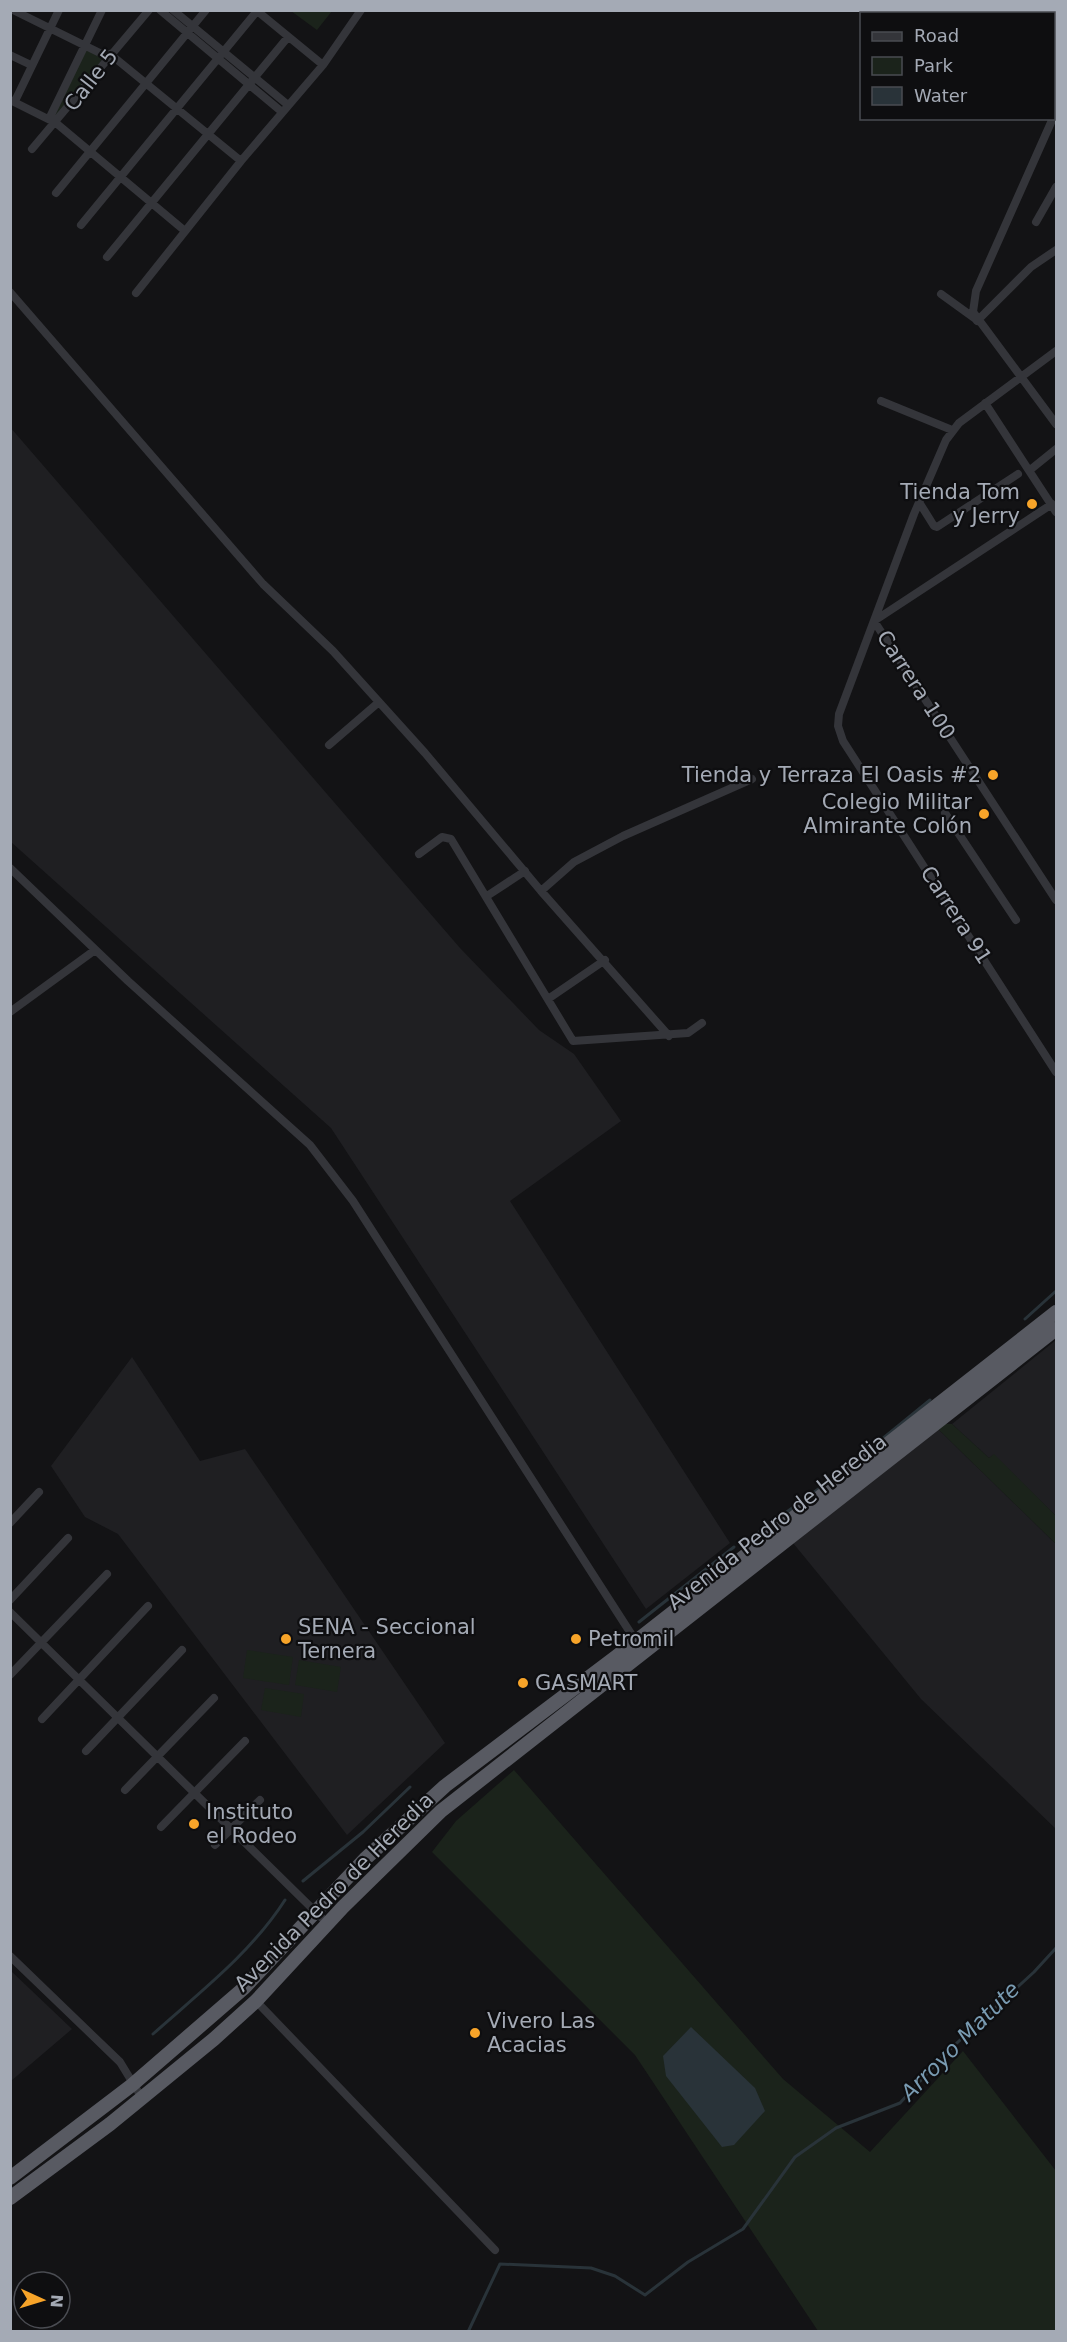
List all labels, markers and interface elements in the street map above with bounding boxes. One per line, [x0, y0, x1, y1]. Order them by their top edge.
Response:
legend [860, 12, 1055, 120]
text: Road [914, 25, 959, 46]
street label: Calle 5 [59, 44, 123, 116]
text: Park [914, 55, 953, 76]
text: Water [914, 85, 968, 106]
place label: Tienda Tom y Jerry [899, 480, 1020, 528]
marker: Tienda Tom y Jerry [1025, 497, 1039, 511]
street label: Carrera 100 [872, 626, 960, 744]
place label: Tienda y Terraza El Oasis #2 [681, 763, 981, 787]
marker: Tienda y Terraza El Oasis #2 [986, 768, 1000, 782]
place label: Colegio Militar Almirante Colón [803, 790, 972, 838]
marker: Colegio Militar Almirante Colón [977, 807, 991, 821]
street label: Carrera 91 [915, 862, 997, 968]
street label: Avenida Pedro de Heredia [663, 1429, 891, 1615]
place label: SENA - Seccional Ternera [297, 1615, 476, 1663]
place label: Petromil [588, 1627, 674, 1651]
marker: SENA - Seccional Ternera [279, 1632, 293, 1646]
marker: Petromil [569, 1632, 583, 1646]
place label: GASMART [535, 1671, 638, 1695]
marker: GASMART [516, 1676, 530, 1690]
street label: Avenida Pedro de Heredia [230, 1788, 438, 1996]
place label: Instituto el Rodeo [206, 1800, 297, 1848]
marker: Instituto el Rodeo [187, 1817, 201, 1831]
water label: Arroyo Matute [894, 1977, 1024, 2107]
place label: Vivero Las Acacias [487, 2009, 595, 2057]
marker: Vivero Las Acacias [468, 2026, 482, 2040]
north arrow [12, 2270, 72, 2330]
text: N [47, 2294, 66, 2308]

